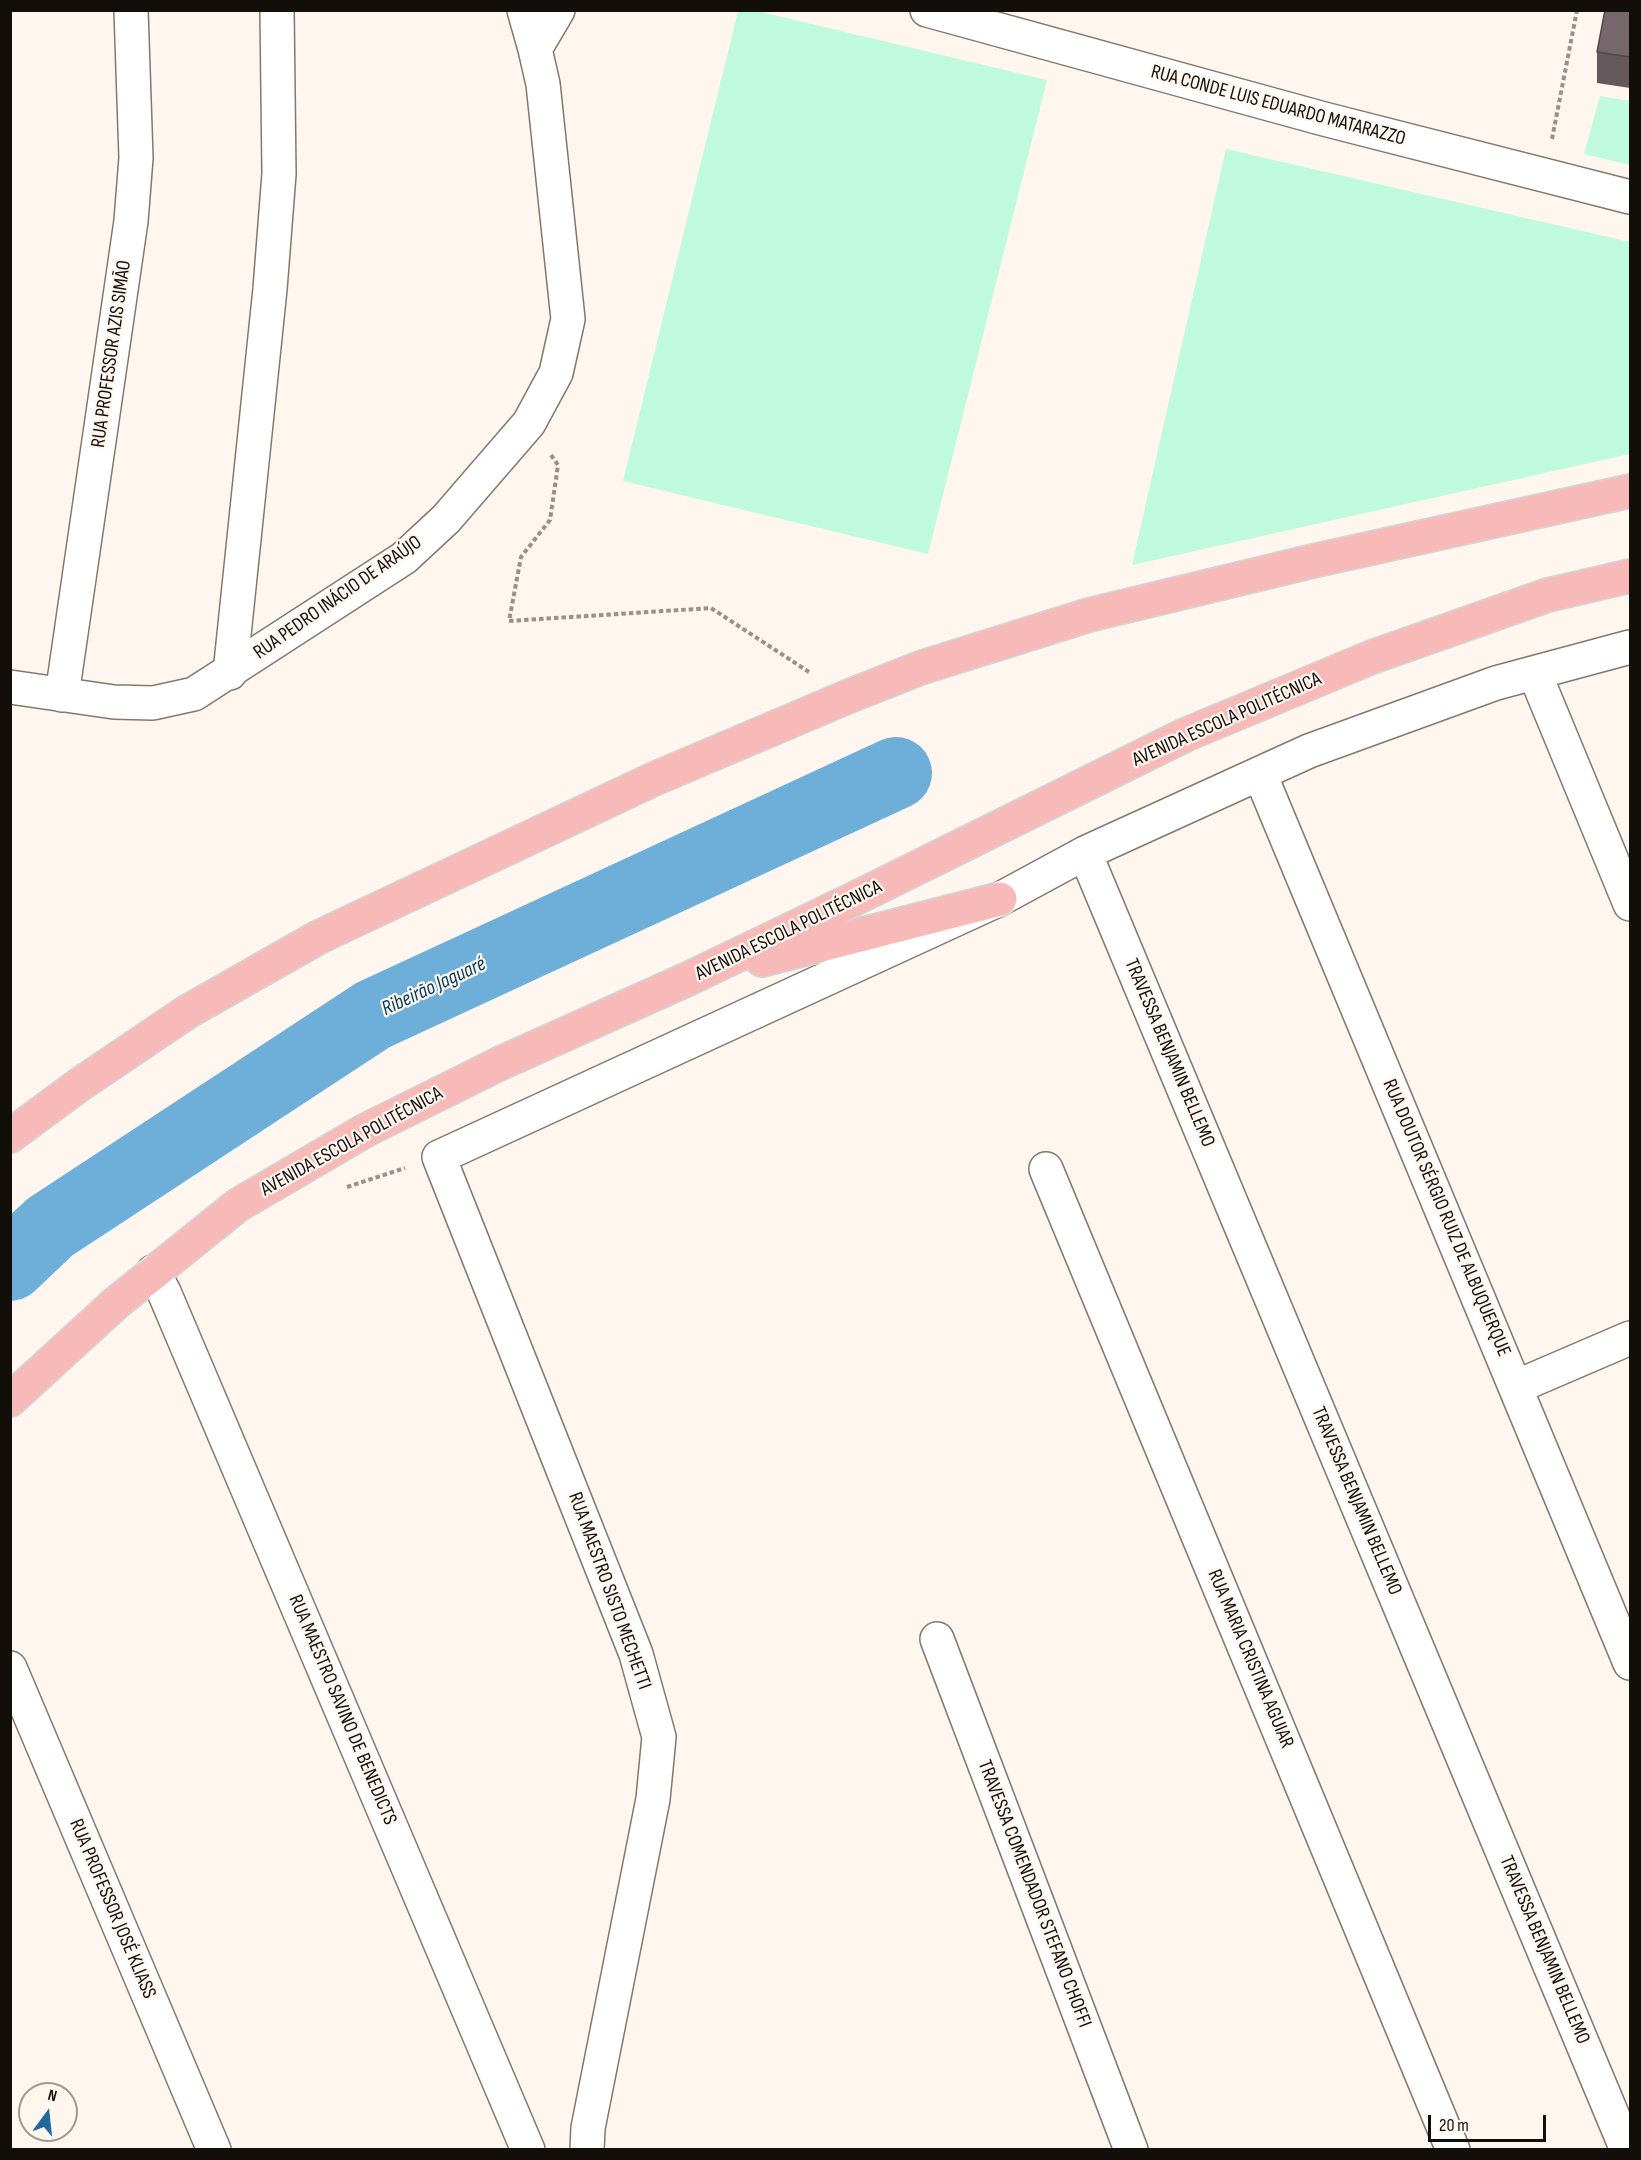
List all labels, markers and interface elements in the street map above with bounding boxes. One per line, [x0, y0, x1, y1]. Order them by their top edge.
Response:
street label: RUA CONDE LUIS EDUARDO MATARAZZO [1148, 60, 1408, 152]
street label: RUA PROFESSOR AZIS SIMÃO [87, 259, 137, 449]
street label: RUA PEDRO INÁCIO DE ARAÚJO [249, 531, 427, 665]
street label: AVENIDA ESCOLA POLITÉCNICA [1129, 667, 1325, 773]
street label: AVENIDA ESCOLA POLITÉCNICA [692, 875, 886, 987]
water label: Ribeirão Jaguaré [378, 952, 490, 1022]
street label: TRAVESSA BENJAMIN BELLEMO [1118, 955, 1220, 1151]
street label: RUA DOUTOR SÉRGIO RUIZ DE ALBUQUERQUE [1377, 1076, 1515, 1360]
street label: AVENIDA ESCOLA POLITÉCNICA [257, 1082, 447, 1202]
street label: TRAVESSA BENJAMIN BELLEMO [1305, 1403, 1407, 1599]
street label: RUA MAESTRO SISTO MECHETTI [562, 1489, 656, 1693]
street label: RUA MARIA CRISTINA AGUIAR [1201, 1566, 1299, 1752]
street label: RUA MAESTRO SAVINO DE BENEDICTS [283, 1591, 401, 1829]
street label: TRAVESSA COMENDADOR STEFANO CHOFFI [972, 1757, 1096, 2031]
street label: RUA PROFESSOR JOSÉ KLIASS [63, 1816, 161, 2002]
street label: TRAVESSA BENJAMIN BELLEMO [1493, 1852, 1595, 2048]
north arrow [18, 2082, 78, 2142]
text: N [46, 2086, 59, 2106]
scale bar [1431, 2103, 1550, 2141]
text: 20 m [1439, 2115, 1469, 2136]

